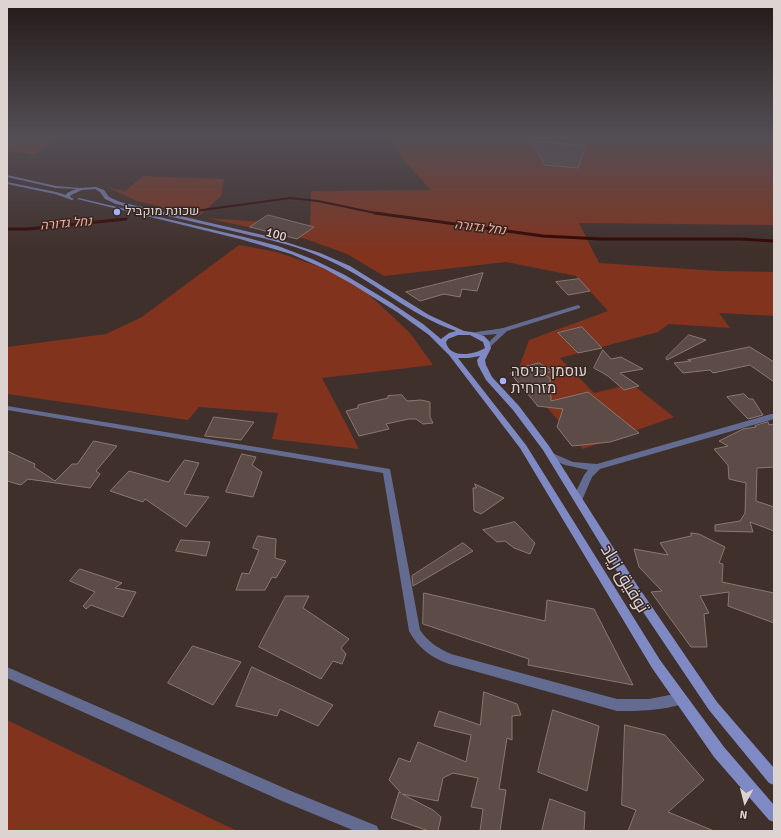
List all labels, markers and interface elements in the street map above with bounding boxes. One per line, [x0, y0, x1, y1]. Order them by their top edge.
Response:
place label: שכונת מוקביל [125, 204, 199, 220]
marker: שכונת מוקביל [112, 207, 122, 217]
water label: נחל גדורה [40, 214, 92, 234]
water label: נחל גדורה [453, 217, 507, 239]
street label: 100 [264, 225, 288, 245]
place label: עוסמן כניסה מזרחית [511, 363, 587, 398]
marker: עוסמן כניסה מזרחית [498, 376, 508, 386]
street label: توفيق زياد [595, 541, 653, 617]
north arrow [725, 782, 765, 822]
text: N [739, 807, 748, 821]

